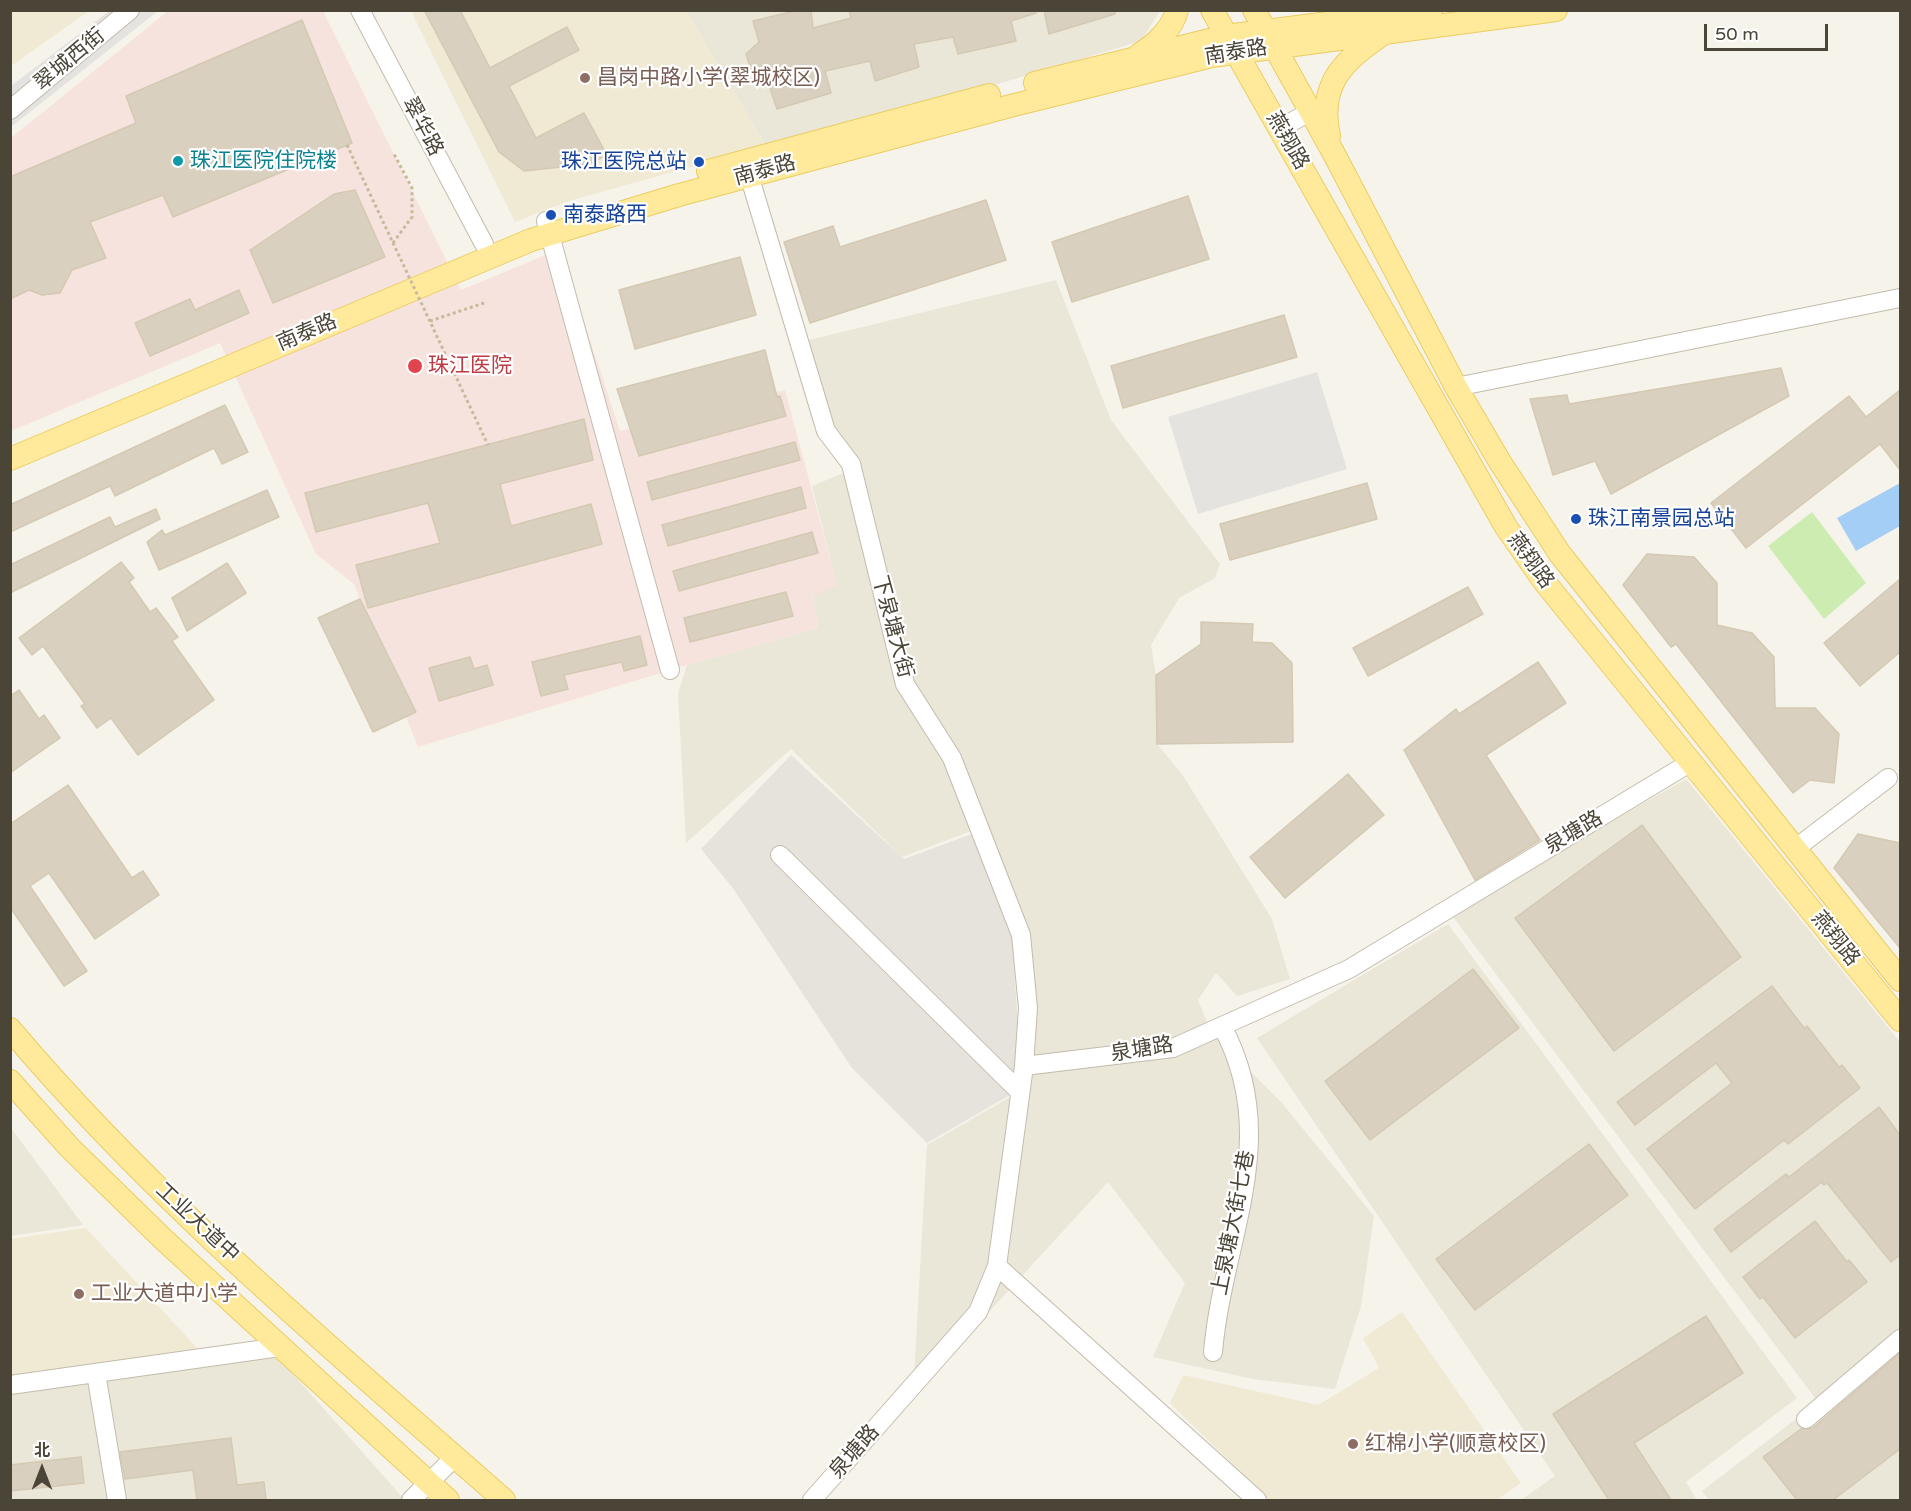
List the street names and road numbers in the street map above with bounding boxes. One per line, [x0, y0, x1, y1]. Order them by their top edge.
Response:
street label: 翠城西街 [30, 23, 110, 97]
street label: 南泰路 [1203, 36, 1269, 70]
street label: 翠华路 [396, 93, 448, 161]
street label: 燕翔路 [1260, 107, 1314, 175]
street label: 南泰路 [731, 151, 799, 191]
street label: 南泰路 [273, 309, 341, 357]
street label: 燕翔路 [1501, 528, 1559, 594]
street label: 下泉塘大街 [866, 573, 918, 681]
street label: 泉塘路 [1541, 806, 1607, 860]
street label: 燕翔路 [1805, 907, 1865, 971]
street label: 泉塘路 [1109, 1033, 1175, 1067]
street label: 上泉塘大街七巷 [1208, 1148, 1260, 1298]
street label: 工业大道中 [150, 1178, 244, 1268]
street label: 泉塘路 [825, 1420, 885, 1484]

